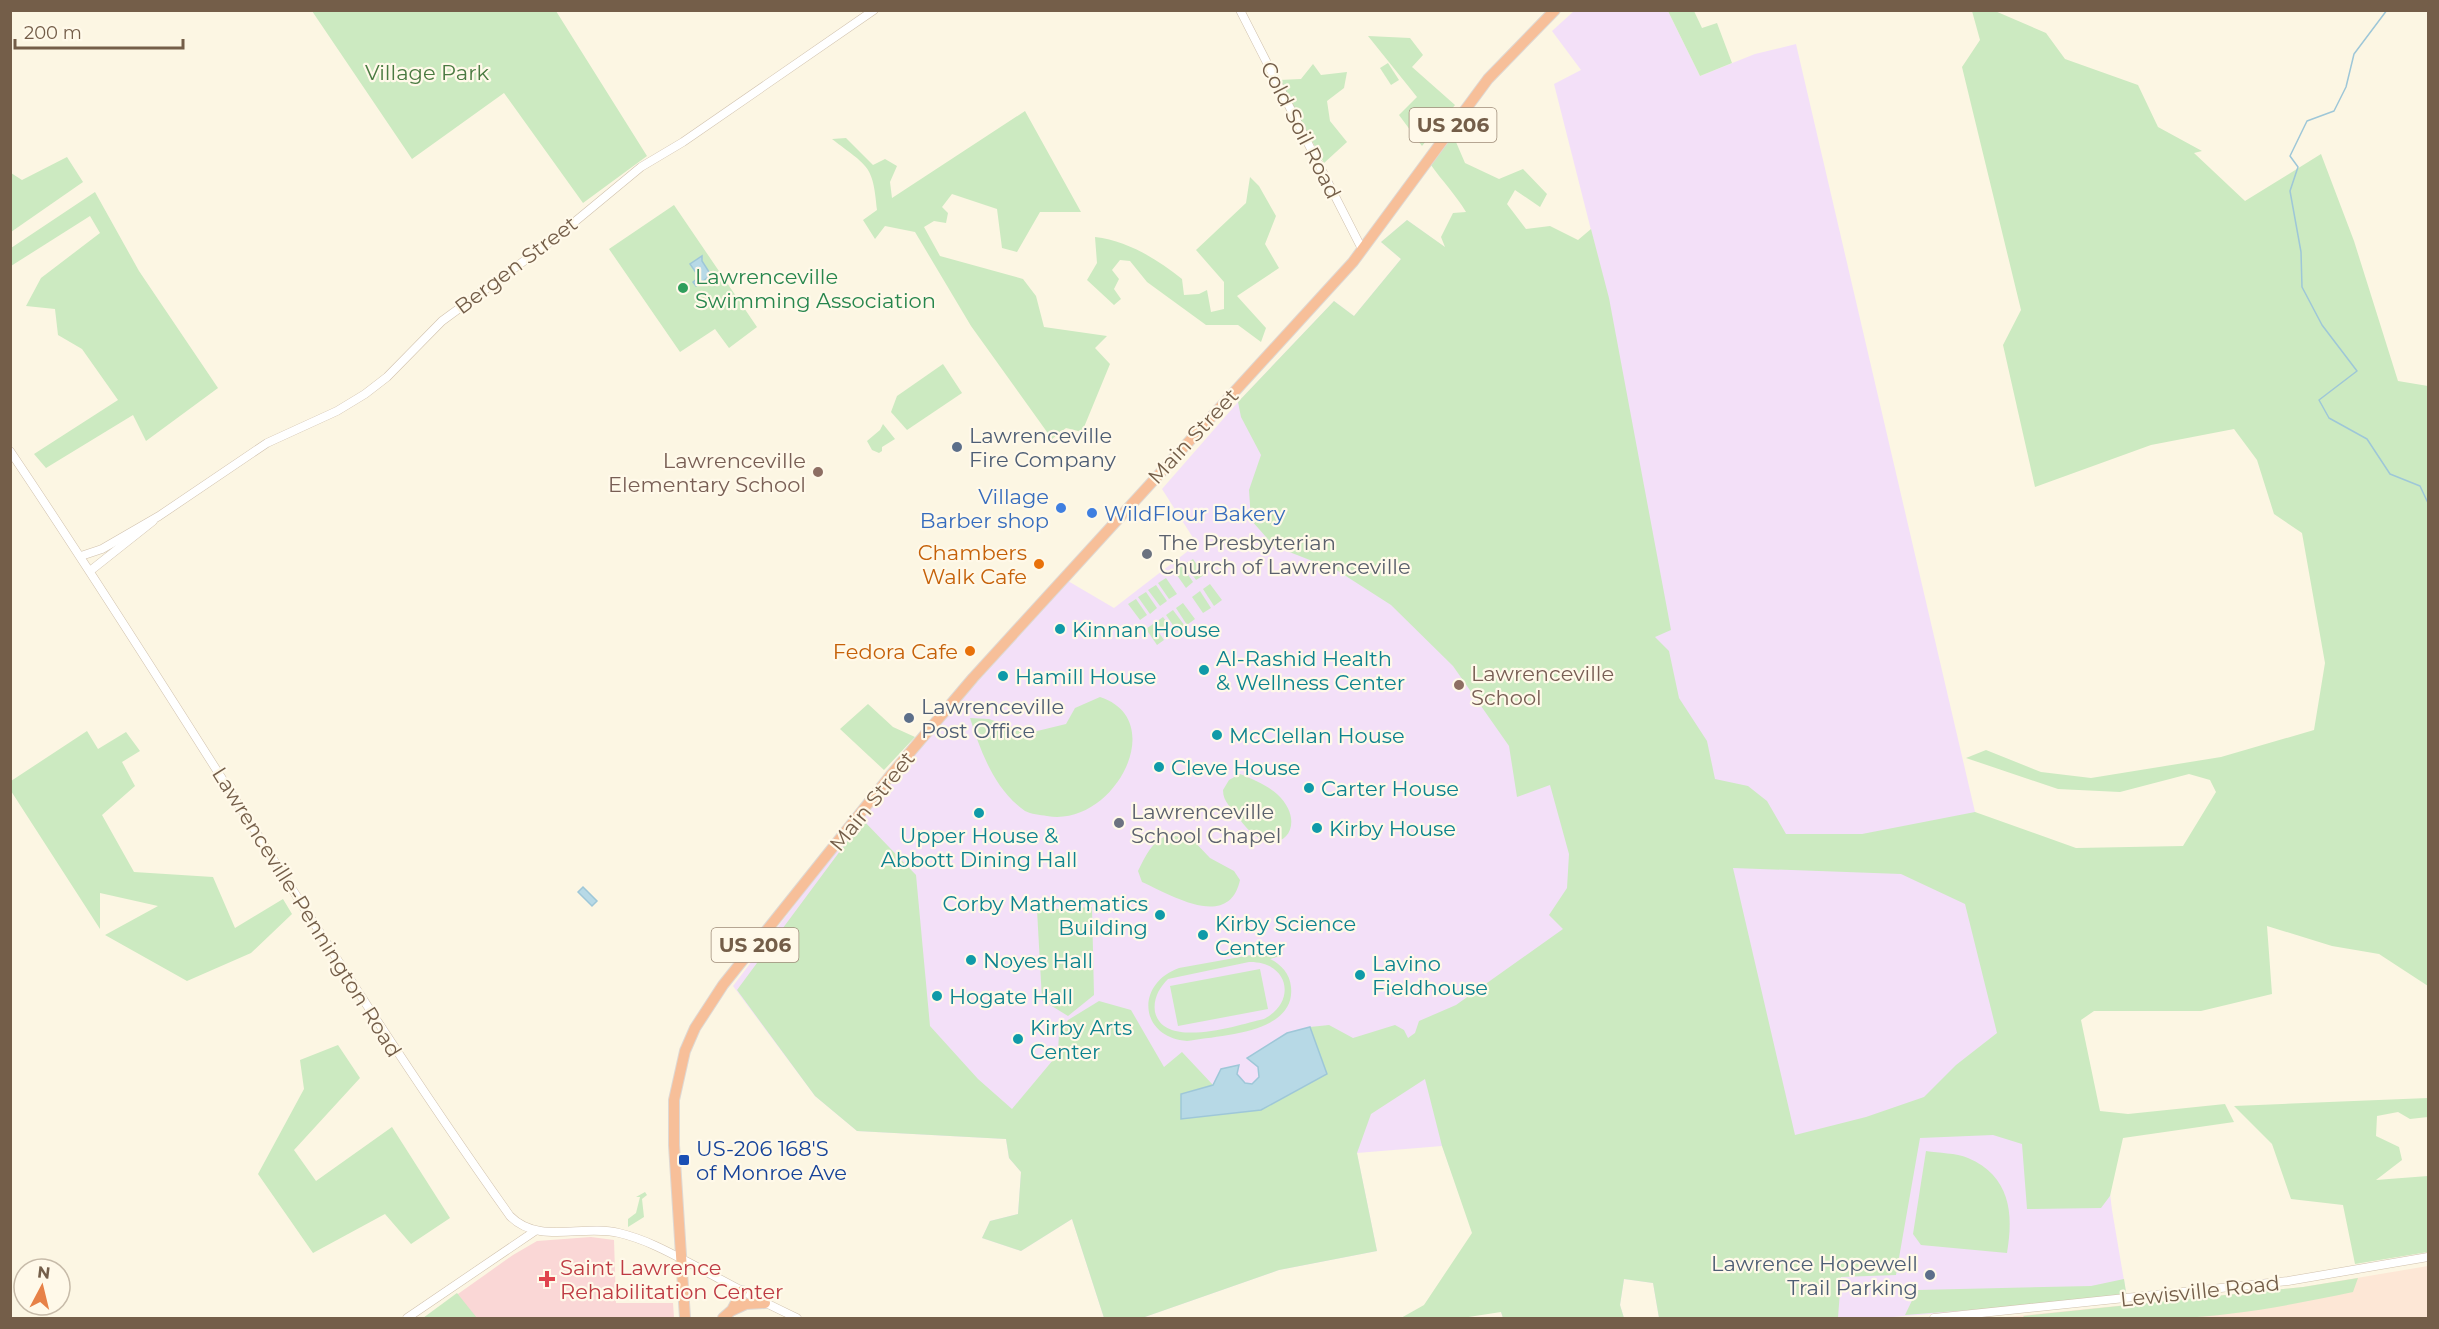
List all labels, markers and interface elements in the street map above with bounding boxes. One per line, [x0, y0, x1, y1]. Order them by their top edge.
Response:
scale bar [15, 12, 183, 50]
text: 200 m [24, 22, 82, 44]
street label: Cold Soil Road [1256, 57, 1346, 203]
park label: Village Park [365, 60, 490, 85]
road number: US 206 [1410, 108, 1496, 142]
street label: Bergen Street [450, 211, 582, 319]
place label: Lawrenceville Swimming Association [695, 264, 936, 313]
marker: Lawrenceville Swimming Association [676, 281, 690, 295]
street label: Main Street [1143, 383, 1243, 489]
place label: Lawrenceville Fire Company [969, 423, 1116, 472]
marker: Lawrenceville Fire Company [950, 440, 964, 454]
place label: Lawrenceville Elementary School [608, 448, 806, 497]
marker: Lawrenceville Elementary School [811, 465, 825, 479]
place label: Village Barber shop [920, 484, 1049, 533]
marker: Village Barber shop [1054, 501, 1068, 515]
place label: WildFlour Bakery [1104, 501, 1286, 526]
marker: WildFlour Bakery [1085, 506, 1099, 520]
place label: The Presbyterian Church of Lawrenceville [1159, 530, 1411, 579]
place label: Chambers Walk Cafe [918, 540, 1027, 589]
marker: The Presbyterian Church of Lawrenceville [1140, 547, 1154, 561]
marker: Chambers Walk Cafe [1032, 557, 1046, 571]
place label: Kinnan House [1072, 617, 1220, 642]
marker: Kinnan House [1053, 622, 1067, 636]
place label: Fedora Cafe [833, 639, 958, 664]
marker: Fedora Cafe [963, 644, 977, 658]
place label: Al-Rashid Health & Wellness Center [1216, 646, 1405, 695]
place label: Lawrenceville School [1471, 661, 1614, 710]
marker: Al-Rashid Health & Wellness Center [1197, 663, 1211, 677]
place label: Hamill House [1015, 664, 1156, 689]
marker: Hamill House [996, 669, 1010, 683]
marker: Lawrenceville School [1452, 678, 1466, 692]
place label: Lawrenceville Post Office [921, 694, 1064, 743]
marker: Lawrenceville Post Office [902, 711, 916, 725]
place label: McClellan House [1229, 723, 1405, 748]
marker: McClellan House [1210, 728, 1224, 742]
street label: Main Street [824, 746, 920, 856]
place label: Cleve House [1171, 755, 1301, 780]
marker: Cleve House [1152, 760, 1166, 774]
street label: Lawrenceville-Pennington Road [207, 762, 407, 1062]
place label: Carter House [1321, 776, 1459, 801]
marker: Carter House [1302, 781, 1316, 795]
place label: Lawrenceville School Chapel [1131, 799, 1281, 848]
marker: Upper House & Abbott Dining Hall [972, 806, 986, 820]
marker: Lawrenceville School Chapel [1112, 816, 1126, 830]
place label: Kirby House [1329, 816, 1456, 841]
marker: Kirby House [1310, 821, 1324, 835]
place label: Upper House & Abbott Dining Hall [881, 823, 1077, 872]
place label: Corby Mathematics Building [943, 891, 1148, 940]
marker: Corby Mathematics Building [1153, 908, 1167, 922]
place label: Kirby Science Center [1215, 911, 1356, 960]
road number: US 206 [712, 928, 798, 962]
marker: Kirby Science Center [1196, 928, 1210, 942]
place label: Noyes Hall [983, 948, 1093, 973]
place label: Lavino Fieldhouse [1372, 951, 1488, 1000]
marker: Noyes Hall [964, 953, 978, 967]
marker: Lavino Fieldhouse [1353, 968, 1367, 982]
place label: Hogate Hall [949, 984, 1073, 1009]
marker: Hogate Hall [930, 989, 944, 1003]
place label: Kirby Arts Center [1030, 1015, 1132, 1064]
marker: Kirby Arts Center [1011, 1032, 1025, 1046]
place label: US-206 168'S of Monroe Ave [696, 1136, 847, 1185]
marker: US-206 168'S of Monroe Ave [677, 1153, 691, 1167]
place label: Lawrence Hopewell Trail Parking [1711, 1251, 1918, 1300]
place label: Saint Lawrence Rehabilitation Center [560, 1255, 784, 1304]
north arrow [12, 1257, 72, 1317]
text: N [36, 1262, 51, 1283]
marker: Lawrence Hopewell Trail Parking [1923, 1268, 1937, 1282]
marker: Saint Lawrence Rehabilitation Center [538, 1270, 556, 1288]
street label: Lewisville Road [2119, 1270, 2281, 1312]

